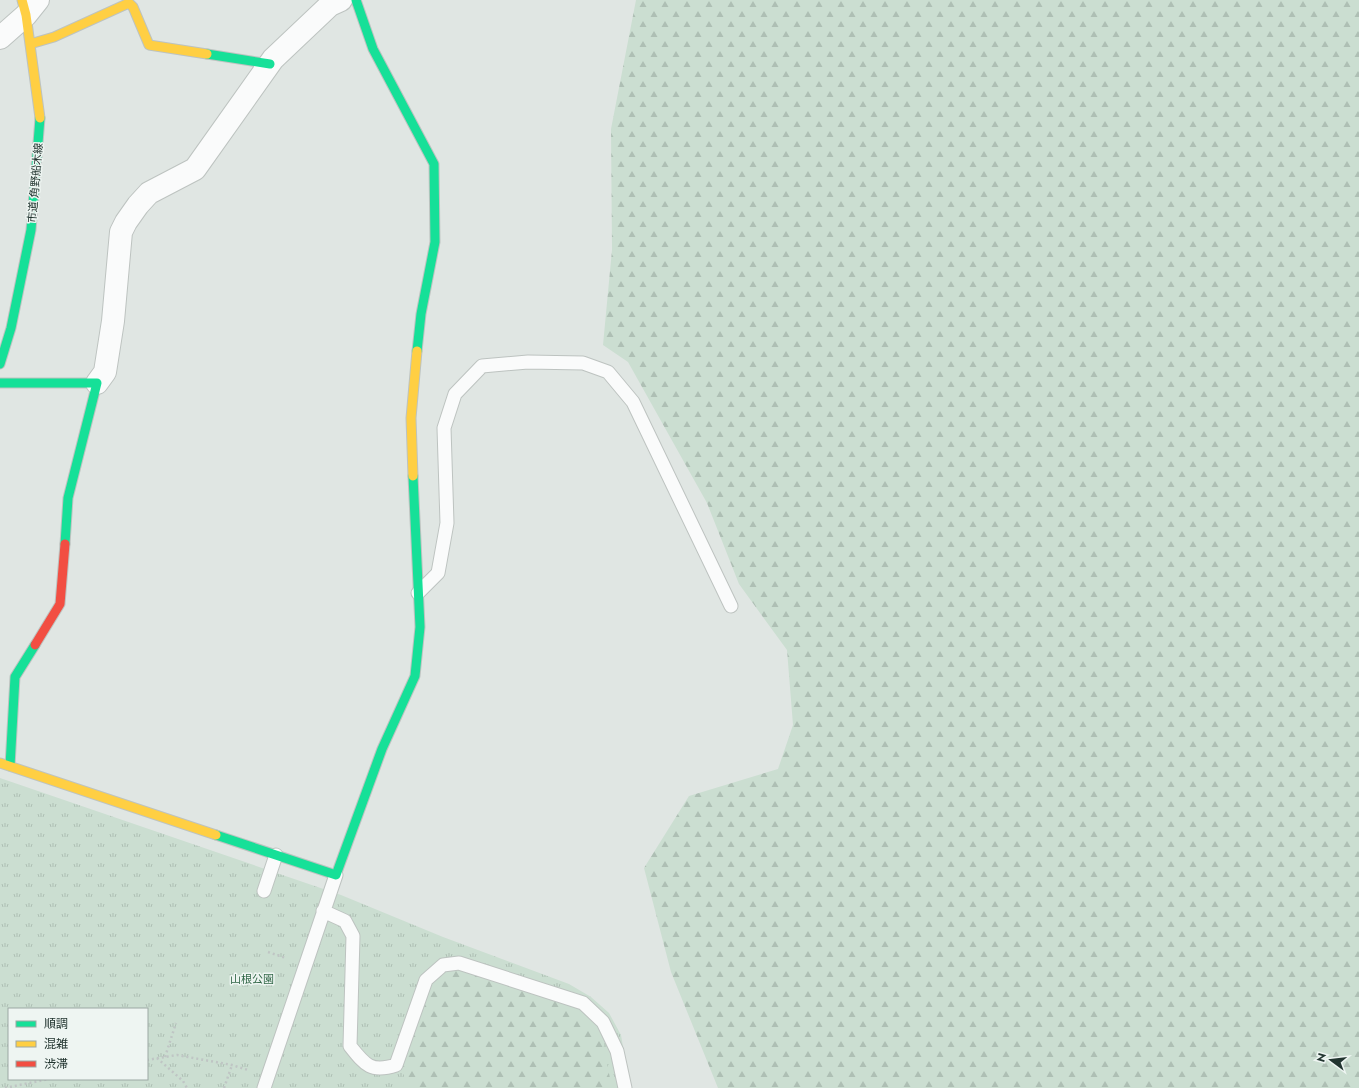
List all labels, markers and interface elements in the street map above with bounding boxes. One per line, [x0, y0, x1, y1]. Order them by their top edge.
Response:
street label: 市道 角野船木線 [24, 142, 46, 224]
park label: 山根公園 [230, 971, 274, 987]
legend [8, 1008, 148, 1080]
text: 順調 [44, 1015, 68, 1033]
text: 混雑 [44, 1035, 68, 1053]
north arrow [1311, 1040, 1351, 1080]
text: N [1312, 1051, 1330, 1064]
text: 渋滞 [44, 1055, 68, 1073]

